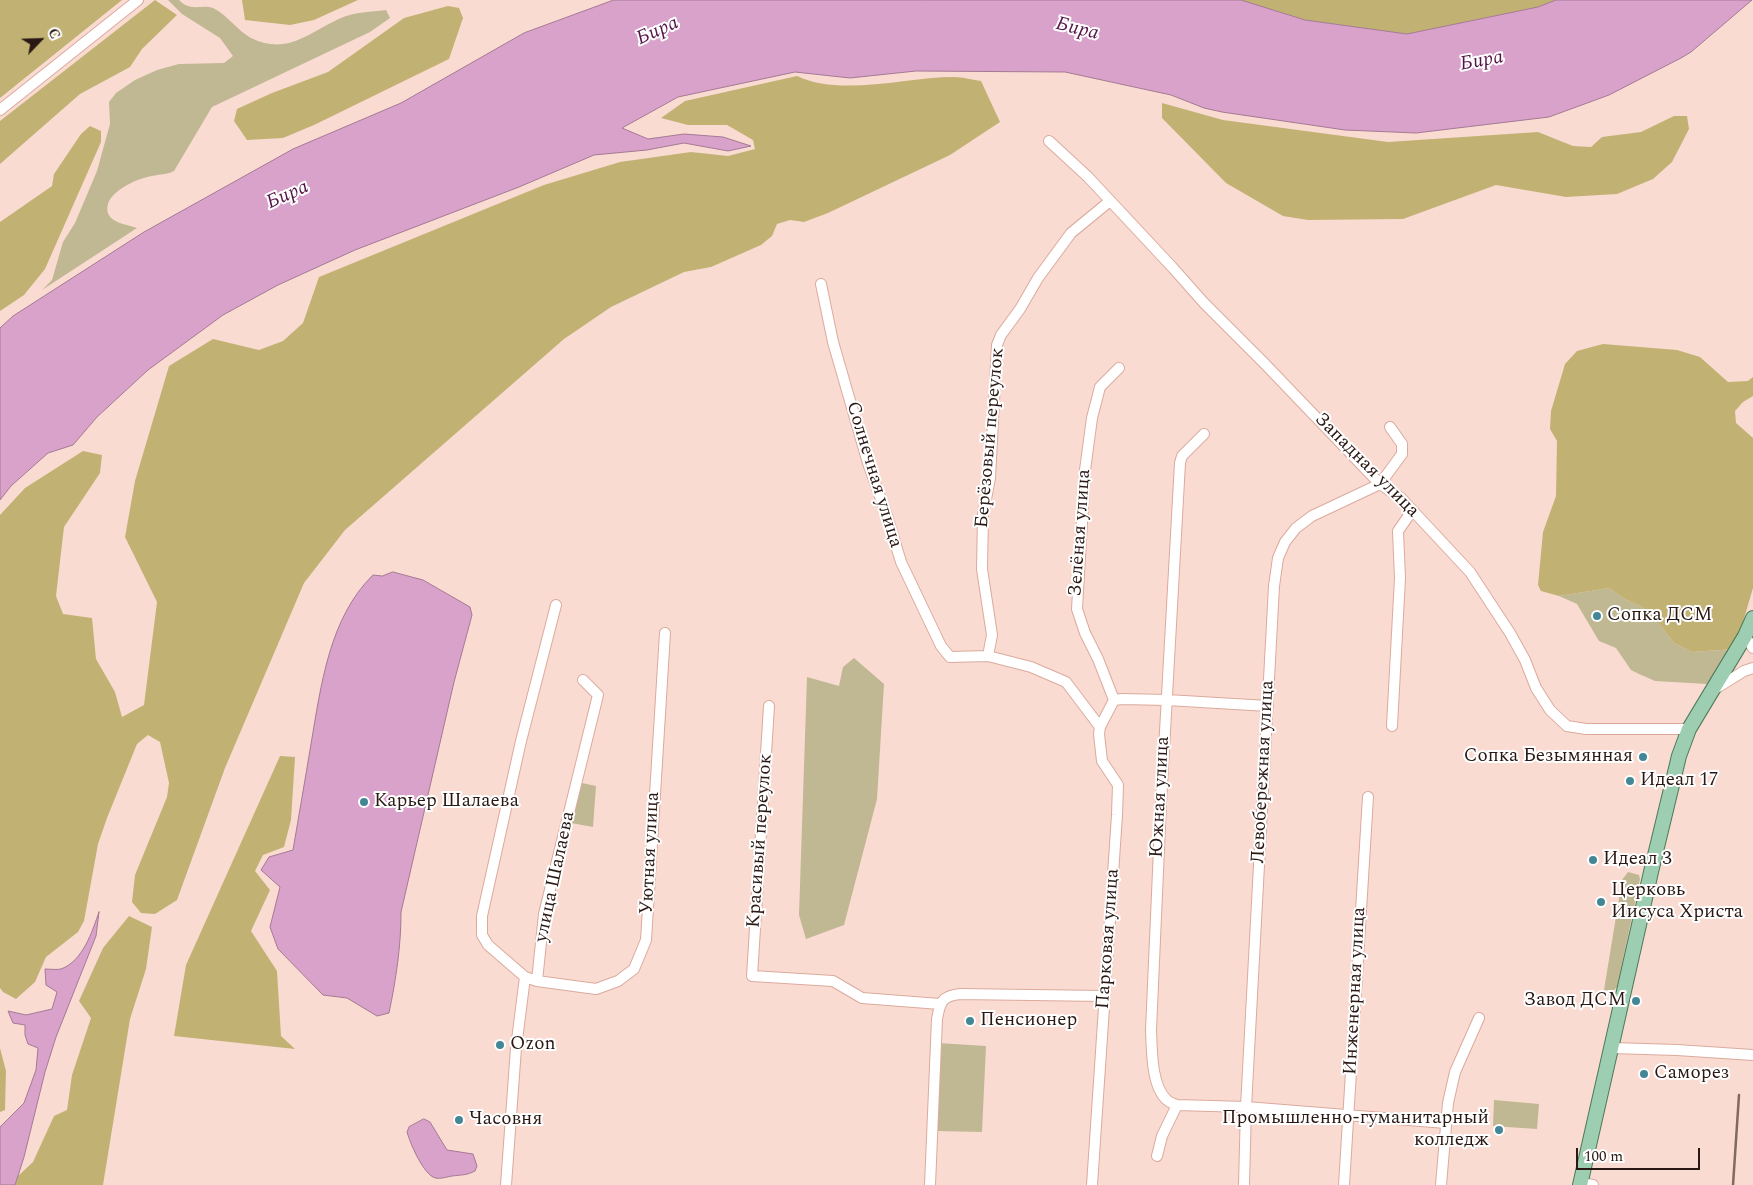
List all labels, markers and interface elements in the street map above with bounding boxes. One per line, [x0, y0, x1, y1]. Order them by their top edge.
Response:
water label: Бира [633, 12, 683, 52]
water label: Бира [1053, 13, 1101, 47]
north arrow [15, 15, 65, 65]
text: С [43, 25, 66, 43]
water label: Бира [1459, 46, 1505, 78]
water label: Бира [263, 176, 313, 216]
street label: Берёзовый переулок [972, 347, 1010, 529]
street label: Солнечная улица [840, 399, 906, 551]
street label: Западная улица [1309, 409, 1423, 523]
street label: Зелёная улица [1065, 468, 1097, 598]
place label: Сопка ДСМ [1607, 605, 1712, 627]
marker: Сопка ДСМ [1591, 610, 1603, 622]
street label: Левобережная улица [1248, 680, 1280, 864]
street label: Южная улица [1146, 736, 1176, 858]
place label: Сопка Безымянная [1464, 746, 1633, 768]
marker: Сопка Безымянная [1637, 751, 1649, 763]
street label: Красивый переулок [744, 753, 778, 929]
place label: Идеал 17 [1640, 770, 1718, 792]
marker: Идеал 17 [1624, 775, 1636, 787]
place label: Карьер Шалаева [374, 791, 519, 813]
street label: Уютная улица [636, 791, 666, 915]
marker: Карьер Шалаева [358, 796, 370, 808]
street label: улица Шалаева [531, 809, 581, 945]
place label: Идеал 3 [1603, 849, 1672, 871]
marker: Идеал 3 [1587, 854, 1599, 866]
street label: Парковая улица [1093, 868, 1125, 1010]
place label: Церковь Иисуса Христа [1611, 880, 1743, 924]
marker: Церковь Иисуса Христа [1595, 896, 1607, 908]
street label: Инженерная улица [1340, 906, 1372, 1076]
place label: Завод ДСМ [1524, 990, 1626, 1012]
marker: Завод ДСМ [1630, 995, 1642, 1007]
place label: Пенсионер [980, 1010, 1077, 1032]
marker: Пенсионер [964, 1015, 976, 1027]
place label: Ozon [510, 1034, 556, 1056]
marker: Ozon [494, 1039, 506, 1051]
place label: Саморез [1654, 1063, 1729, 1085]
marker: Саморез [1638, 1068, 1650, 1080]
place label: Промышленно-гуманитарный колледж [1222, 1108, 1489, 1152]
place label: Часовня [469, 1109, 542, 1131]
marker: Часовня [453, 1114, 465, 1126]
marker: Промышленно-гуманитарный колледж [1493, 1124, 1505, 1136]
scale bar [1578, 1138, 1702, 1170]
text: 100 m [1584, 1145, 1623, 1168]

